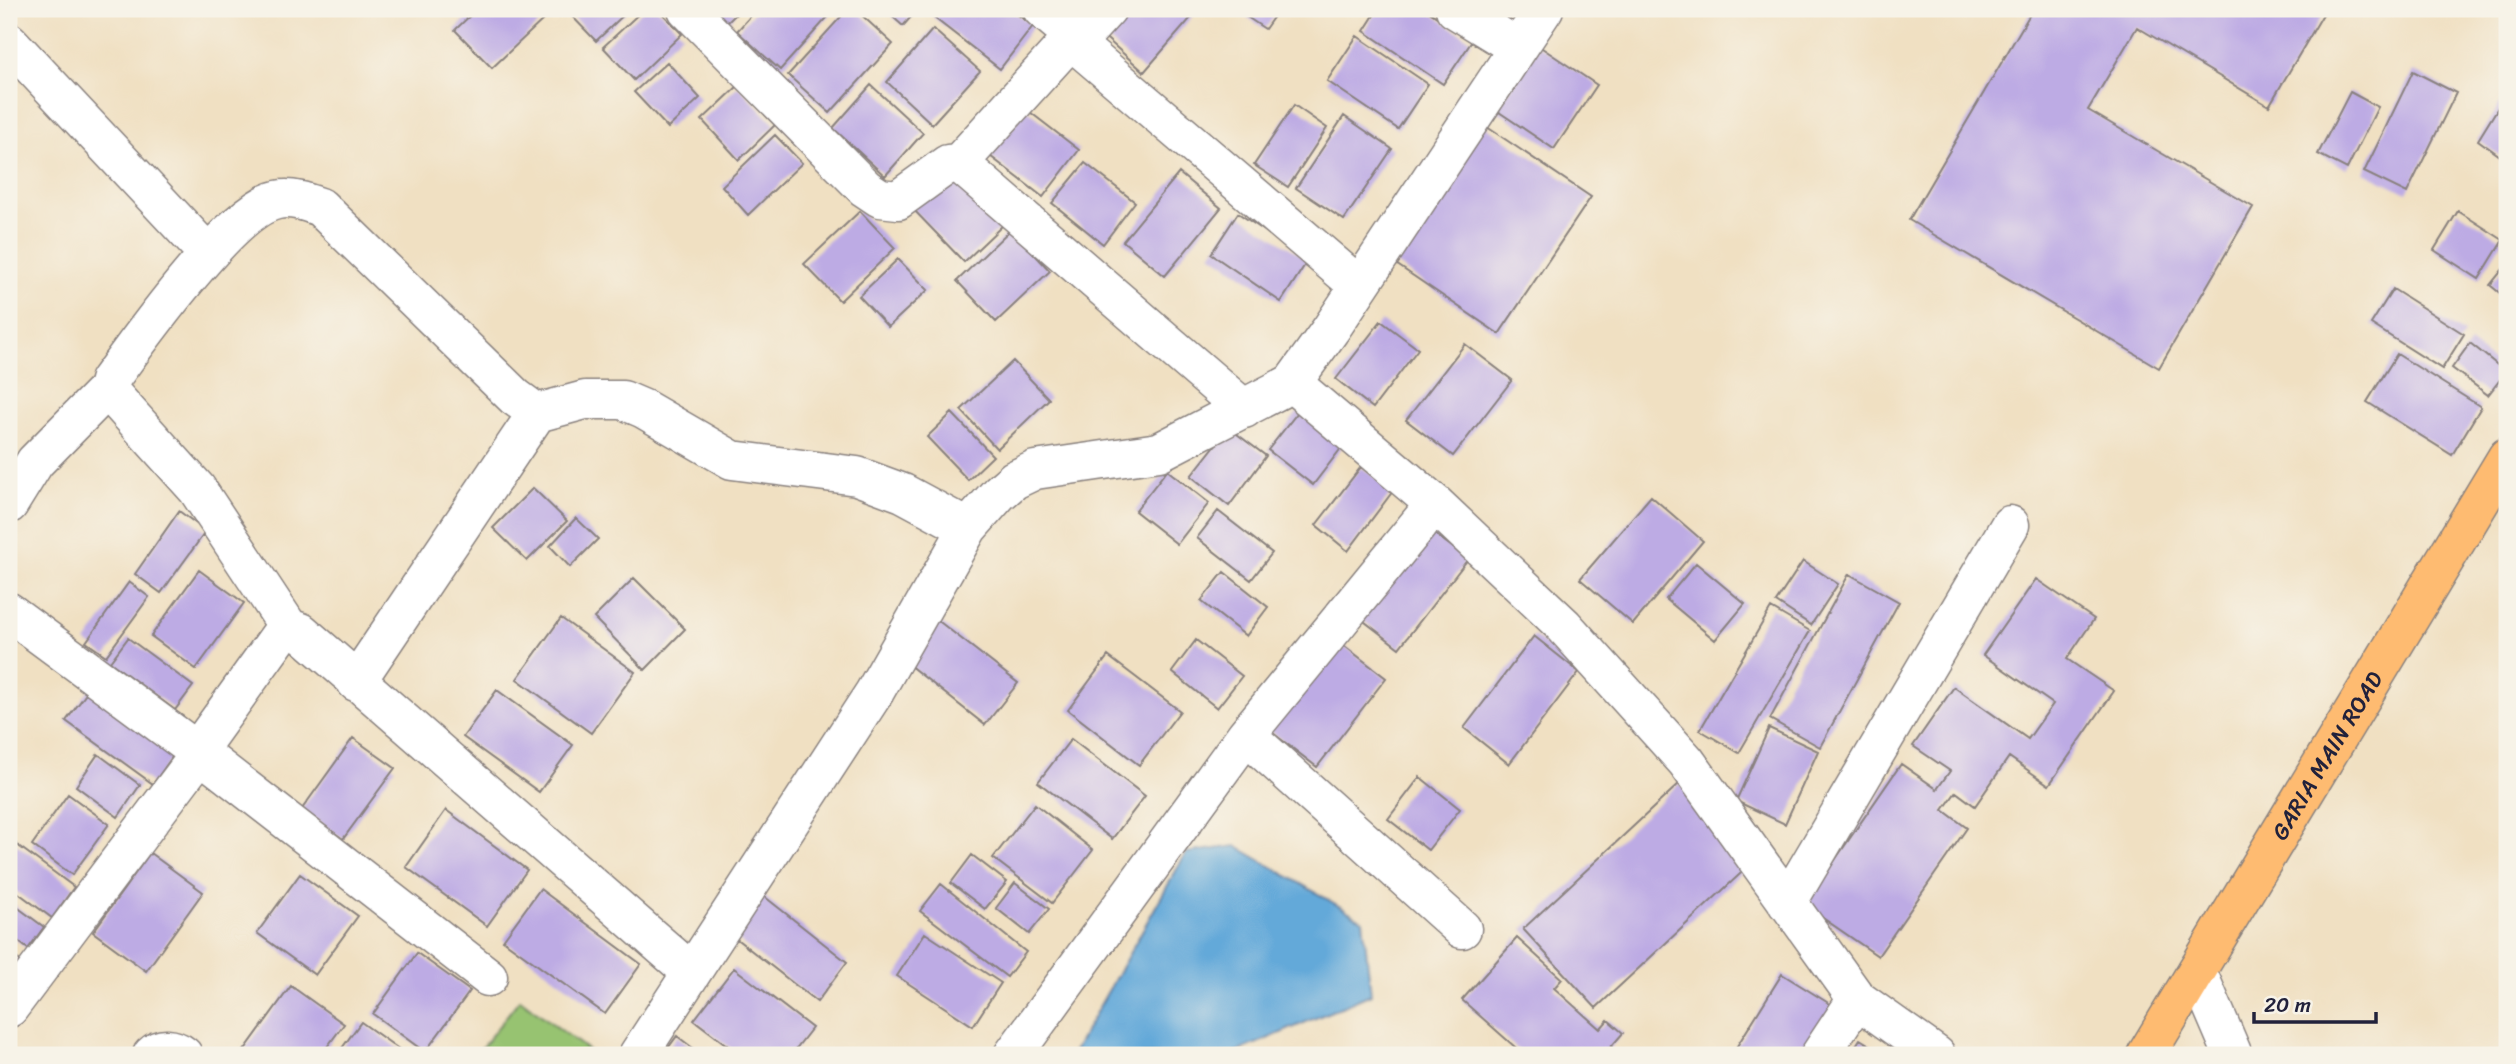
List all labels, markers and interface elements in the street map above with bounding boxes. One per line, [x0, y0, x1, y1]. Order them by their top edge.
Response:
street label: GARIA MAIN ROAD [2260, 662, 2394, 848]
scale bar [2254, 980, 2376, 1024]
text: 20 m [2264, 986, 2311, 1024]

